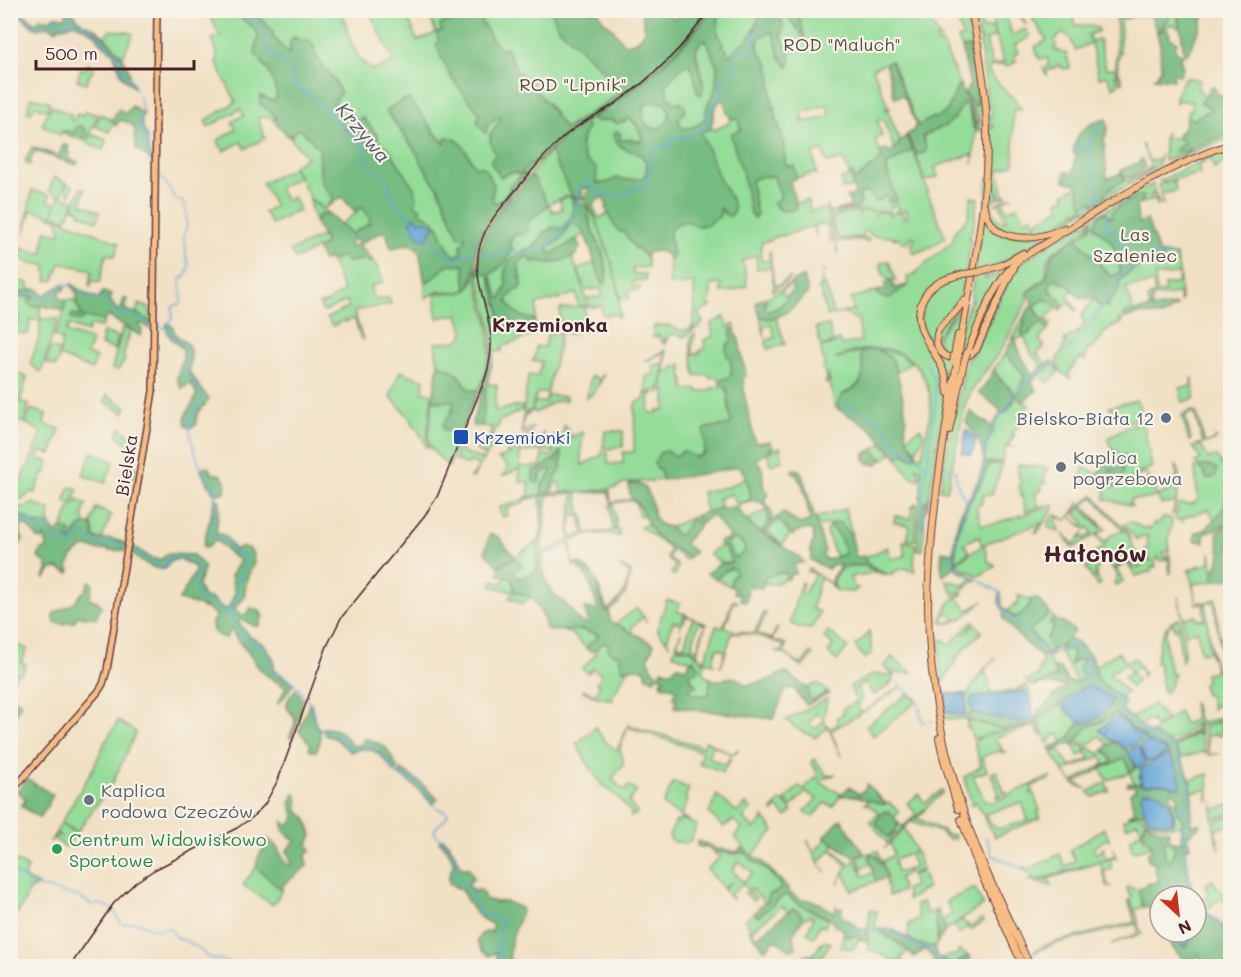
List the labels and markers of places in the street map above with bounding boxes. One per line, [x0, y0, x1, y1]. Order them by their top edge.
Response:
place label: Bielsko-Biała 12 [1017, 406, 1154, 430]
marker: Bielsko-Biała 12 [1159, 411, 1173, 425]
place label: Krzemionki [474, 425, 571, 449]
marker: Krzemionki [452, 428, 470, 446]
place label: Kaplica pogrzebowa [1073, 445, 1183, 490]
marker: Kaplica pogrzebowa [1054, 460, 1068, 474]
place label: Kaplica rodowa Czeczów [101, 778, 253, 823]
marker: Kaplica rodowa Czeczów [82, 793, 96, 807]
place label: Centrum Widowiskowo Sportowe [69, 827, 267, 872]
marker: Centrum Widowiskowo Sportowe [50, 842, 64, 856]

